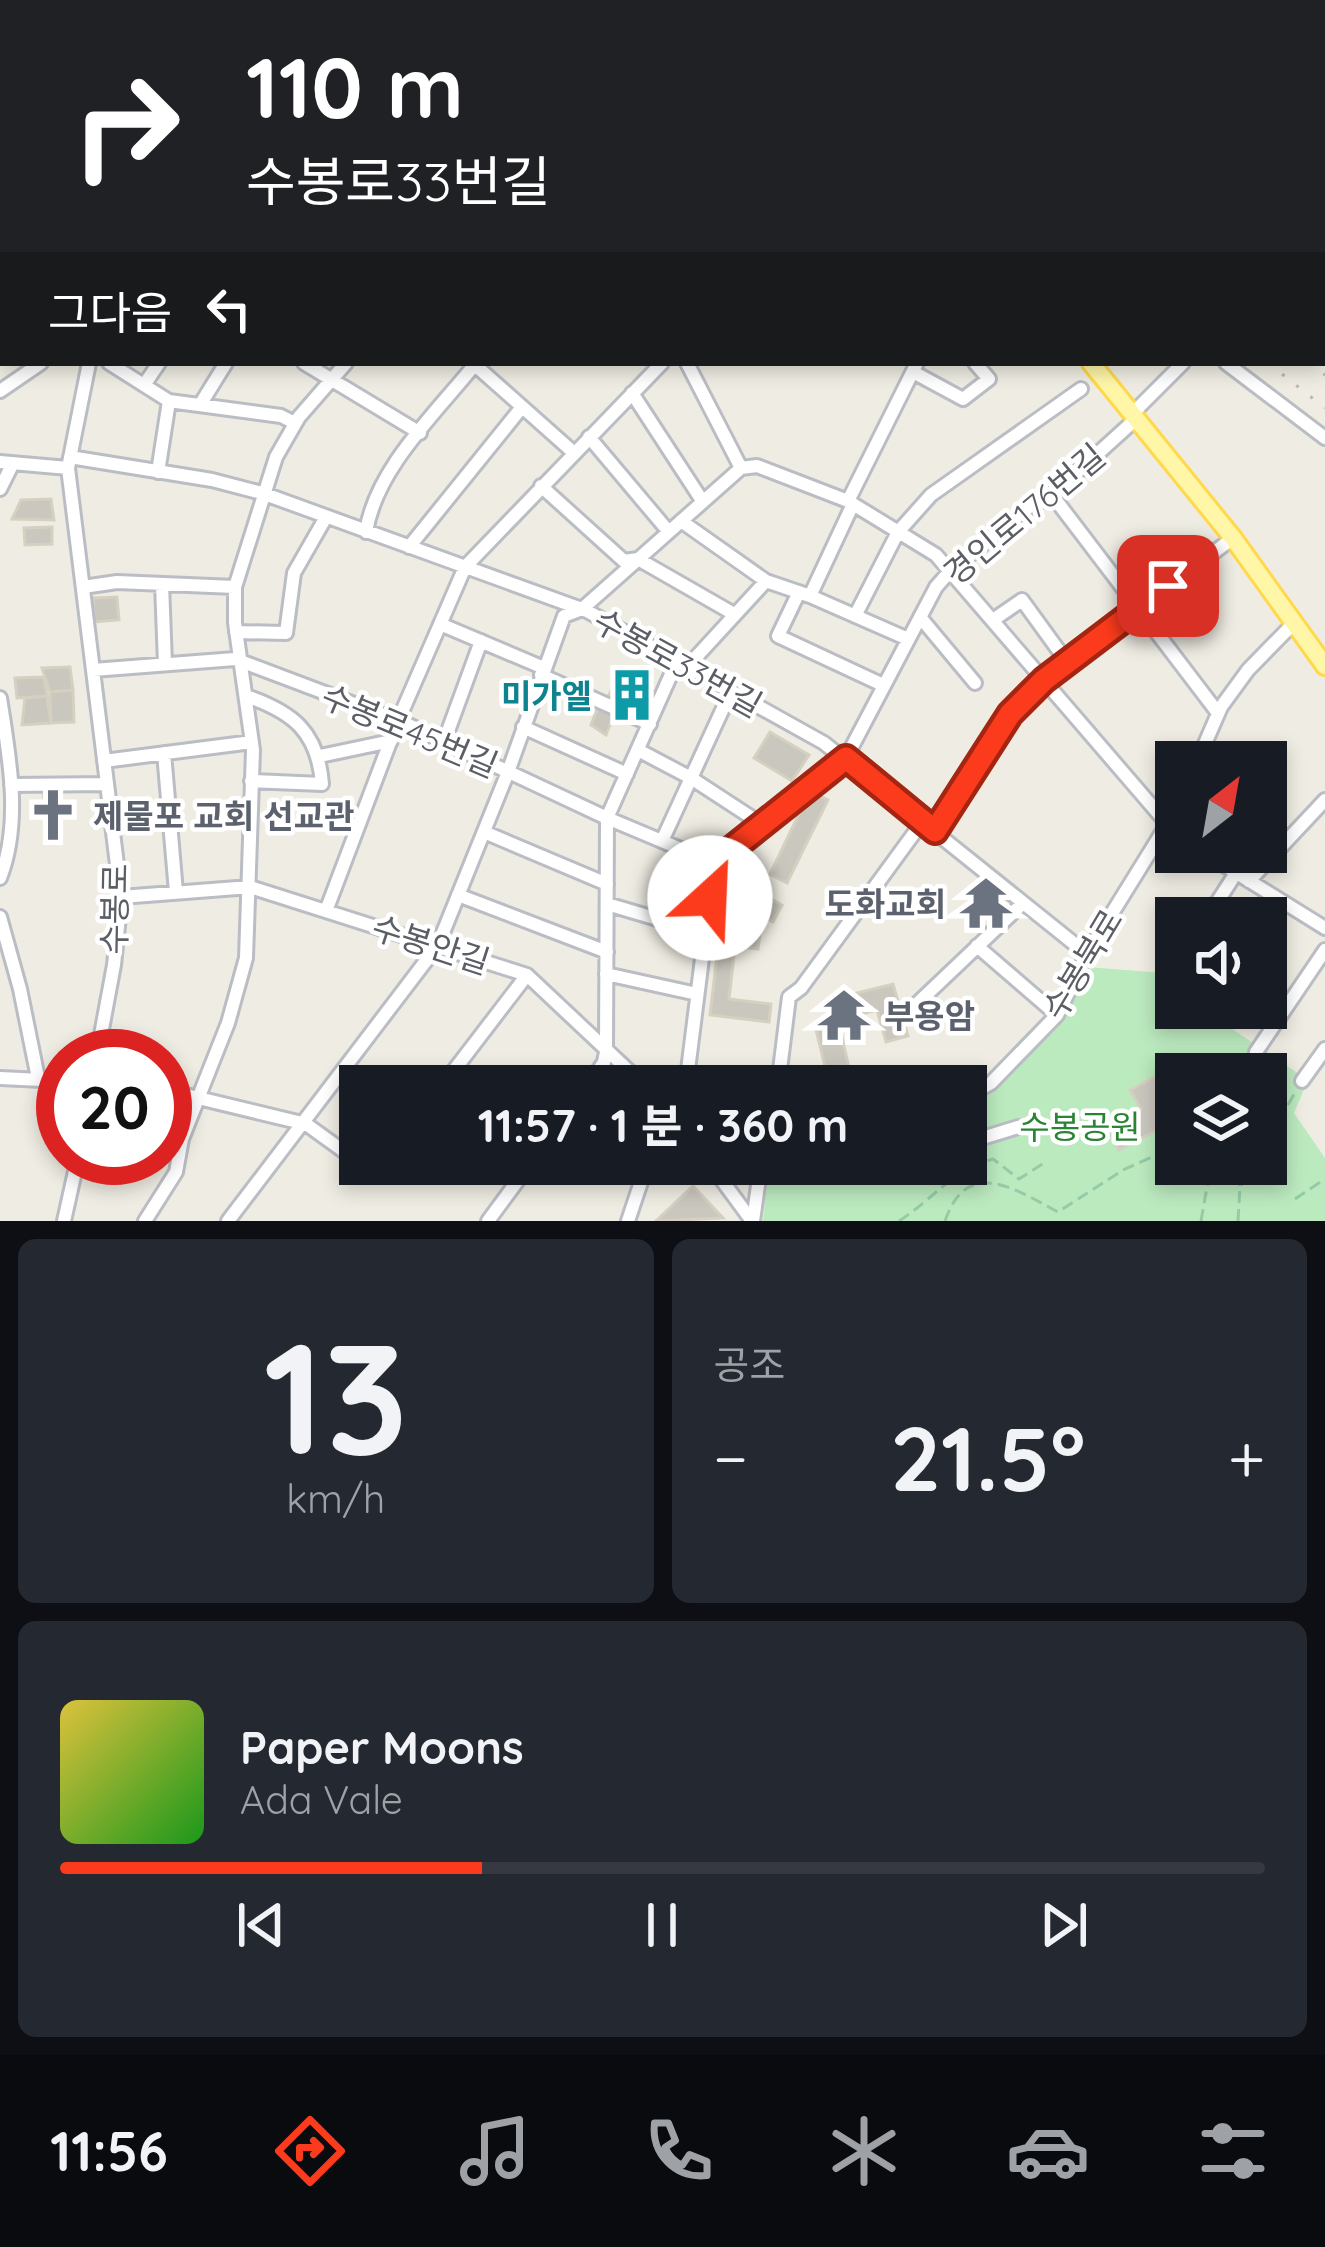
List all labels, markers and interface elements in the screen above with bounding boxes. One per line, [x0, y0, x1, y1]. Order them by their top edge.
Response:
text: 110 m [246, 34, 464, 139]
icon: right [48, 48, 204, 204]
text: 수봉로33번길 [246, 147, 551, 215]
icon: left [196, 276, 262, 342]
text: 그다음 [48, 284, 172, 340]
street label: 경인로176번길 [935, 435, 1113, 593]
pin [1117, 535, 1219, 637]
icon: arrive [1135, 553, 1201, 619]
street label: 수봉로33번길 [587, 599, 769, 725]
building icon: 미가엘 [603, 666, 661, 724]
street label: 수봉로45번길 [316, 675, 504, 785]
place label: 미가엘 [501, 675, 592, 716]
north arrow [1155, 741, 1287, 873]
map controls [1155, 741, 1287, 1185]
church icon: 제물포 교회 선교관 [24, 786, 82, 844]
place label: 제물포 교회 선교관 [93, 795, 354, 836]
position arrow [647, 835, 773, 961]
street label: 수봉로 [93, 863, 135, 955]
temple icon: 도화교회 [957, 874, 1015, 932]
place label: 도화교회 [825, 883, 946, 924]
button: sound [1155, 897, 1287, 1029]
street label: 수봉북로 [1033, 901, 1131, 1027]
street label: 수봉안길 [367, 906, 495, 982]
temple icon: 부용암 [815, 986, 873, 1044]
place label: 부용암 [884, 995, 975, 1036]
speed limit sign: 20 [36, 1029, 192, 1185]
button: layers [1155, 1053, 1287, 1185]
text: 11:57 · 1 분 · 360 m [478, 1097, 848, 1153]
park label: 수봉공원 [1019, 1106, 1141, 1147]
text: 13 [264, 1298, 408, 1493]
text: 공조 [714, 1340, 785, 1389]
text: 21.5° [890, 1401, 1086, 1514]
text: − [714, 1416, 748, 1499]
text: + [1228, 1416, 1265, 1499]
text: km/h [286, 1474, 385, 1523]
text: Paper Moons [240, 1719, 524, 1775]
text: Ada Vale [240, 1775, 403, 1824]
icon: previous [228, 1892, 294, 1958]
icon: pause [629, 1892, 695, 1958]
icon: next [1031, 1892, 1097, 1958]
icon: directions [268, 2109, 352, 2193]
icon: music [453, 2109, 537, 2193]
icon: phone [637, 2109, 721, 2193]
icon: climate [822, 2109, 906, 2193]
icon: car [1006, 2109, 1090, 2193]
icon: filters [1191, 2109, 1275, 2193]
text: 11:56 [50, 2117, 168, 2185]

